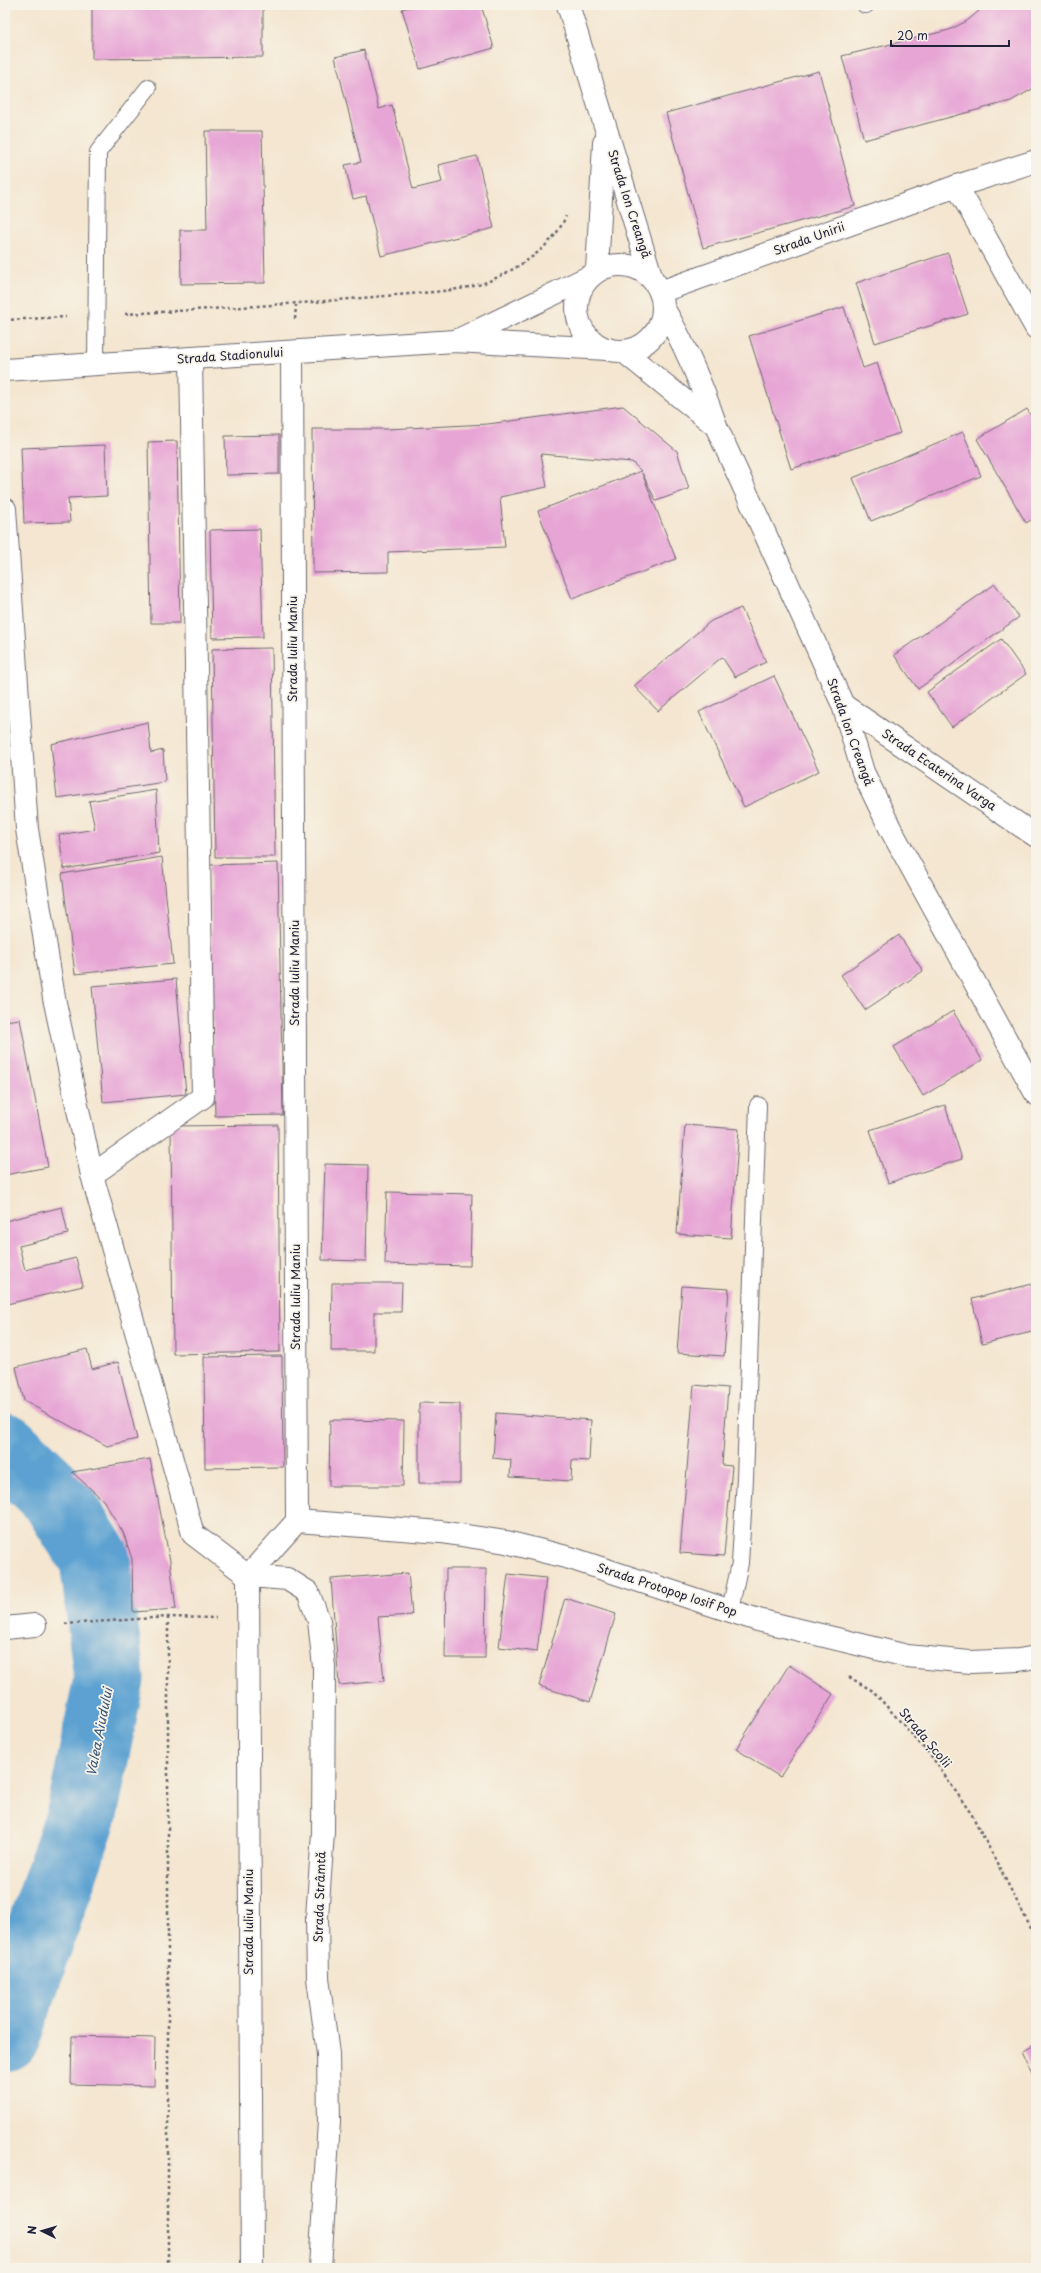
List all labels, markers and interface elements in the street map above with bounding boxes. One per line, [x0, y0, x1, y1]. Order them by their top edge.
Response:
scale bar [891, 22, 1009, 48]
text: 20 m [897, 26, 928, 44]
street label: Strada Ion Creangă [604, 147, 656, 261]
street label: Strada Unirii [770, 217, 847, 259]
street label: Strada Stadionului [176, 342, 284, 368]
street label: Strada Iuliu Maniu [283, 596, 301, 702]
street label: Strada Ion Creangă [823, 675, 879, 789]
street label: Strada Ecaterina Varga [879, 724, 1001, 815]
street label: Strada Iuliu Maniu [285, 920, 303, 1026]
street label: Strada Iuliu Maniu [286, 1244, 304, 1350]
street label: Strada Protopop Iosif Pop [595, 1558, 740, 1620]
water label: Valea Aiudului [81, 1684, 117, 1777]
street label: Strada Școlii [895, 1703, 956, 1771]
street label: Strada Strâmtă [308, 1851, 330, 1943]
street label: Strada Iuliu Maniu [239, 1869, 257, 1975]
north arrow [22, 2211, 62, 2251]
text: N [23, 2225, 40, 2235]

